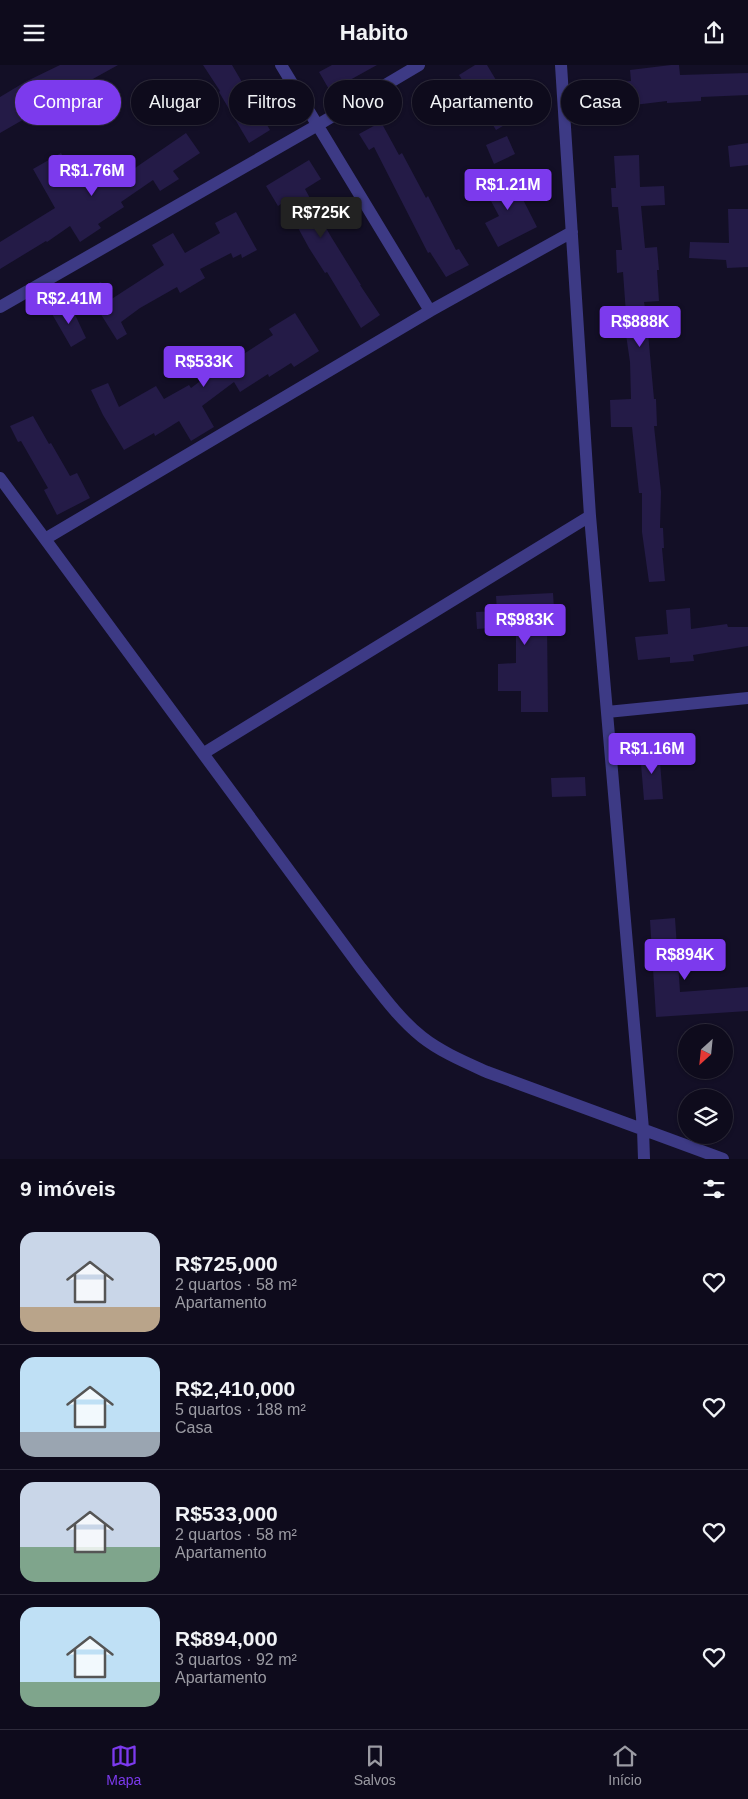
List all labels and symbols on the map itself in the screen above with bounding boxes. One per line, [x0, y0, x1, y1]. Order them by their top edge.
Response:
pin: R$1.76M [46, 155, 138, 197]
pin: R$1.21M [462, 169, 554, 211]
pin: R$725K [280, 197, 362, 239]
pin: R$2.41M [23, 283, 115, 325]
pin: R$888K [599, 305, 681, 348]
pin: R$533K [163, 345, 245, 388]
pin: R$983K [484, 603, 566, 646]
pin: R$1.16M [606, 733, 698, 775]
pin: R$894K [644, 939, 726, 981]
north arrow [678, 1024, 732, 1079]

